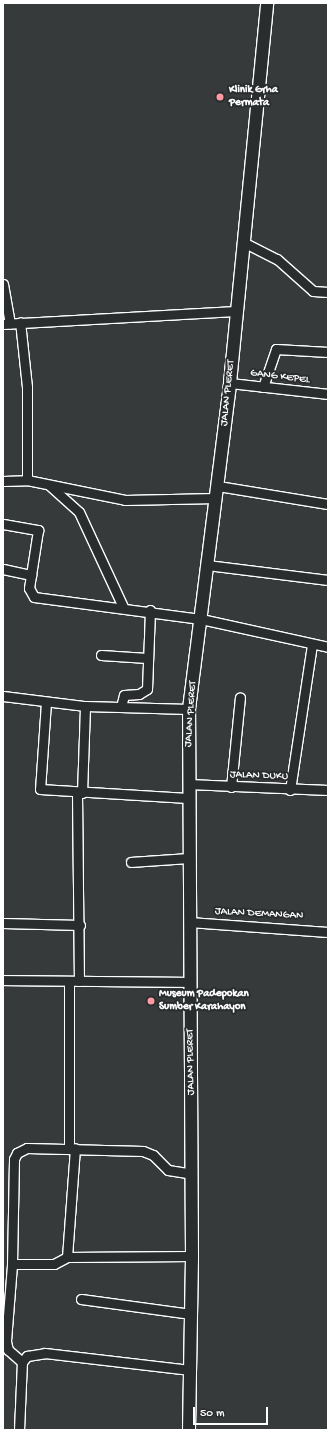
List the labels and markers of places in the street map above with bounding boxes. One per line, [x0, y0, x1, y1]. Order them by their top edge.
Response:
place label: Klinik Grha Permata [229, 84, 278, 110]
marker: Klinik Grha Permata [214, 91, 226, 103]
place label: Museum Padepokan Sumber Karahayon [159, 988, 249, 1014]
marker: Museum Padepokan Sumber Karahayon [146, 996, 156, 1006]

